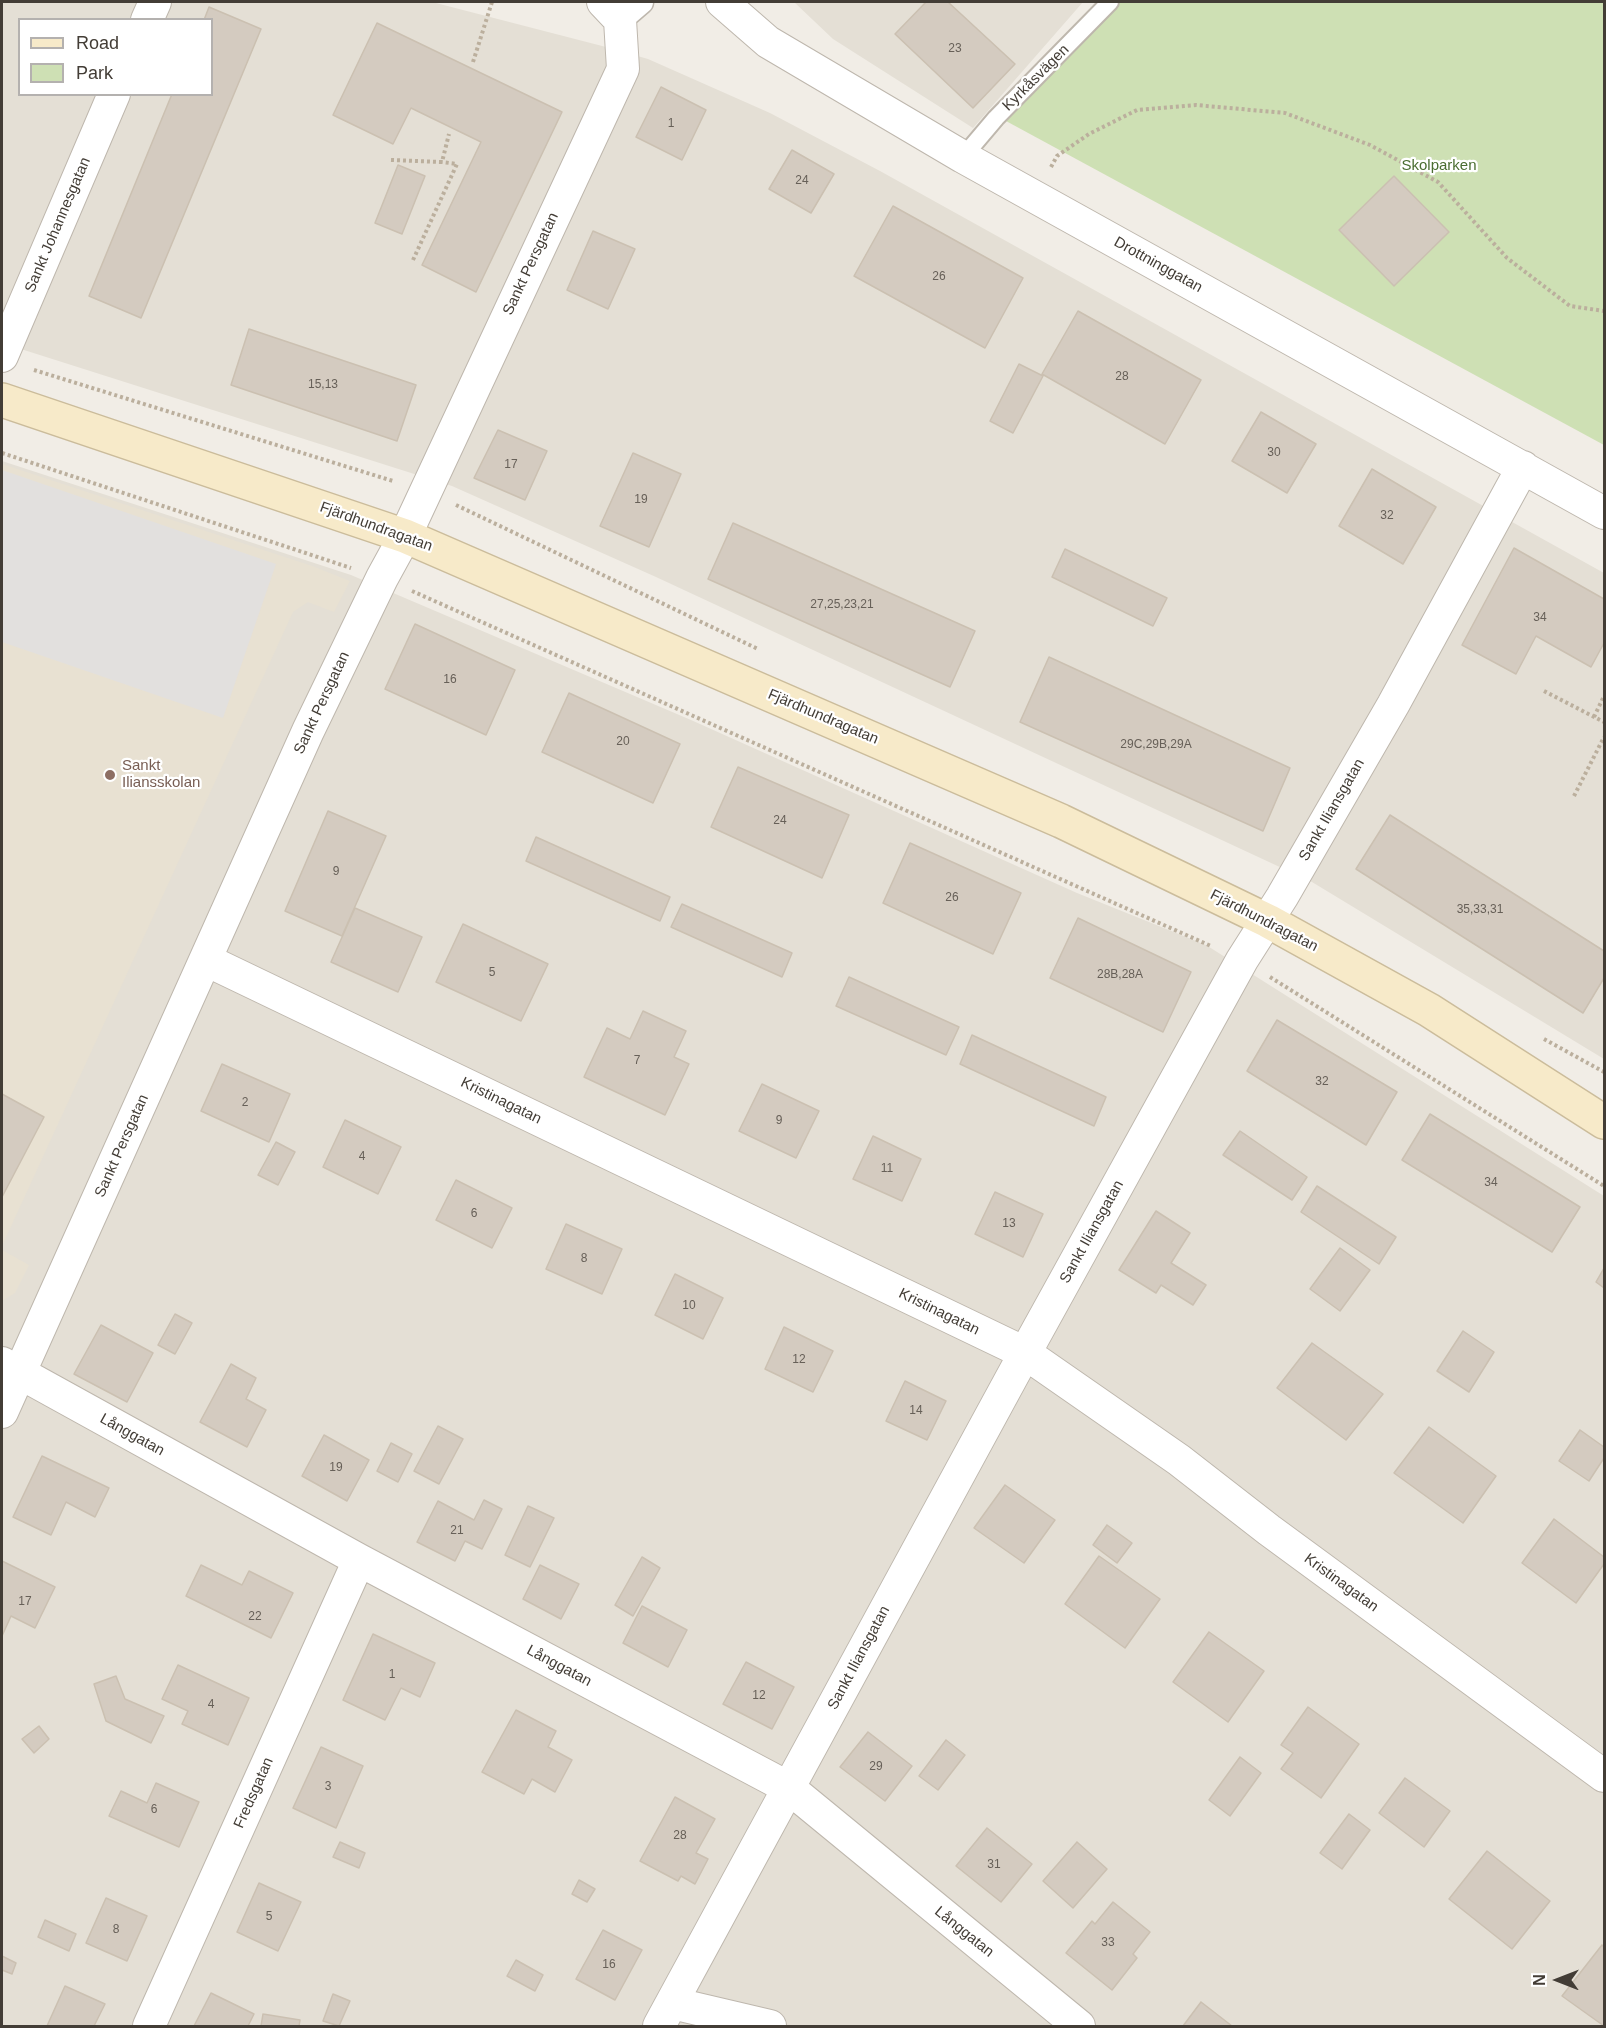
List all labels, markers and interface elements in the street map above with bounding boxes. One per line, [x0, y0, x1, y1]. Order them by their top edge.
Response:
legend [18, 18, 213, 96]
text: Road [76, 33, 119, 53]
street label: Kyrkåsvägen [999, 41, 1073, 115]
house number: 23 [948, 42, 962, 56]
text: Park [76, 63, 113, 83]
house number: 1 [668, 117, 674, 131]
street label: Sankt Johannesgatan [21, 155, 95, 295]
park label: Skolparken [1401, 157, 1477, 175]
house number: 24 [795, 174, 809, 188]
street label: Sankt Persgatan [499, 210, 563, 318]
street label: Drottninggatan [1111, 233, 1205, 297]
house number: 26 [932, 270, 946, 284]
house number: 28 [1115, 370, 1129, 384]
house number: 15,13 [308, 378, 338, 392]
house number: 30 [1267, 446, 1281, 460]
house number: 17 [504, 458, 518, 472]
house number: 19 [634, 493, 648, 507]
street label: Fjärdhundragatan [317, 498, 435, 556]
house number: 32 [1380, 509, 1394, 523]
house number: 27,25,23,21 [810, 598, 874, 612]
house number: 34 [1533, 611, 1547, 625]
street label: Sankt Persgatan [290, 649, 354, 757]
house number: 16 [443, 673, 457, 687]
street label: Fjärdhundragatan [765, 686, 881, 748]
house number: 20 [616, 735, 630, 749]
house number: 29C,29B,29A [1120, 738, 1192, 752]
street label: Sankt Iliansgatan [1295, 756, 1369, 864]
place label: Sankt Iliansskolan [122, 757, 200, 792]
marker: Sankt Iliansskolan [103, 768, 117, 782]
house number: 24 [773, 814, 787, 828]
house number: 9 [333, 865, 339, 879]
street label: Fjärdhundragatan [1207, 886, 1321, 956]
house number: 26 [945, 891, 959, 905]
house number: 35,33,31 [1457, 903, 1503, 917]
house number: 5 [489, 966, 495, 980]
house number: 28B,28A [1097, 968, 1143, 982]
house number: 7 [634, 1054, 640, 1068]
street label: Kristinagatan [458, 1074, 544, 1128]
house number: 32 [1315, 1075, 1329, 1089]
street label: Sankt Persgatan [91, 1092, 153, 1200]
house number: 2 [242, 1096, 248, 1110]
house number: 9 [776, 1114, 782, 1128]
house number: 4 [359, 1150, 365, 1164]
house number: 11 [881, 1162, 893, 1176]
house number: 34 [1484, 1176, 1498, 1190]
street label: Sankt Iliansgatan [1056, 1177, 1128, 1287]
house number: 6 [471, 1207, 477, 1221]
house number: 13 [1002, 1217, 1016, 1231]
house number: 8 [581, 1252, 587, 1266]
street label: Kristinagatan [896, 1285, 982, 1339]
house number: 10 [682, 1299, 696, 1313]
house number: 12 [792, 1353, 806, 1367]
house number: 14 [909, 1404, 923, 1418]
street label: Långgatan [97, 1410, 167, 1460]
house number: 19 [329, 1461, 343, 1475]
house number: 21 [450, 1524, 464, 1538]
street label: Kristinagatan [1300, 1550, 1382, 1616]
house number: 17 [18, 1595, 32, 1609]
street label: Sankt Iliansgatan [824, 1603, 894, 1713]
house number: 22 [248, 1610, 262, 1624]
street label: Långgatan [523, 1641, 595, 1691]
house number: 1 [389, 1668, 395, 1682]
house number: 12 [752, 1689, 766, 1703]
house number: 4 [208, 1698, 214, 1712]
street label: Fredsgatan [230, 1755, 278, 1831]
house number: 29 [869, 1760, 883, 1774]
house number: 3 [325, 1780, 331, 1794]
house number: 6 [151, 1803, 157, 1817]
house number: 28 [673, 1829, 687, 1843]
house number: 31 [987, 1858, 1001, 1872]
street label: Långgatan [931, 1903, 997, 1961]
house number: 5 [266, 1910, 272, 1924]
house number: 8 [113, 1923, 119, 1937]
house number: 33 [1101, 1936, 1115, 1950]
north arrow [1528, 1950, 1588, 2010]
house number: 16 [602, 1958, 616, 1972]
text: N [1531, 1974, 1548, 1986]

